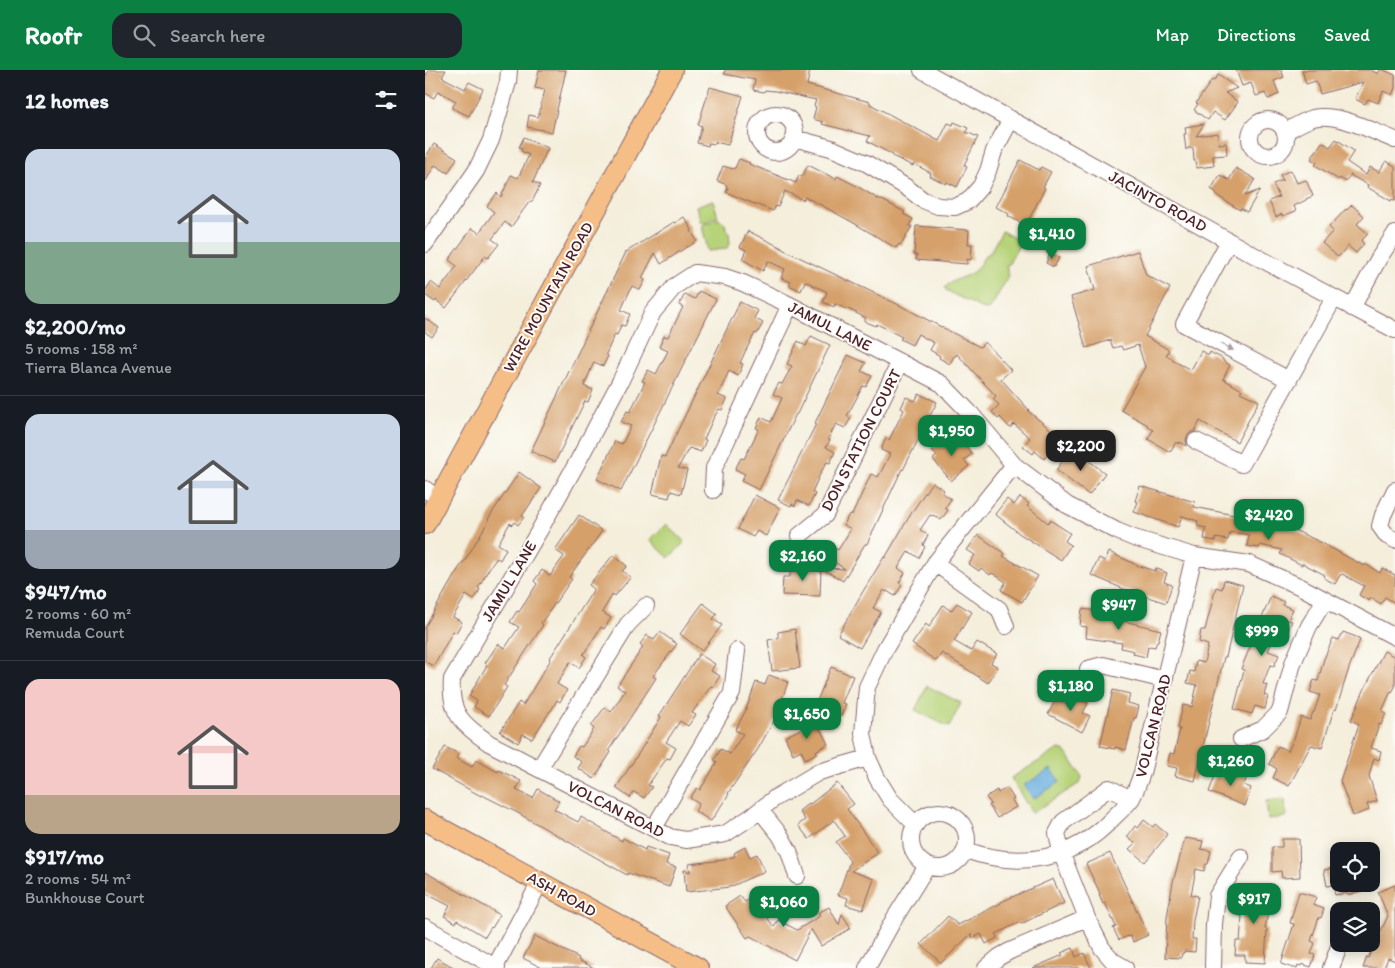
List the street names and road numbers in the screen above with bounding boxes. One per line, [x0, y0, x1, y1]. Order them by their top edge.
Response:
street label: JACINTO ROAD [1106, 166, 1210, 236]
street label: WIRE MOUNTAIN ROAD [499, 219, 597, 375]
street label: JAMUL LANE [785, 297, 875, 355]
street label: DON STATION COURT [817, 366, 905, 514]
street label: JAMUL LANE [477, 537, 541, 625]
street label: VOLCAN ROAD [1131, 672, 1175, 780]
street label: VOLCAN ROAD [564, 776, 668, 842]
street label: ASH ROAD [524, 867, 600, 921]

